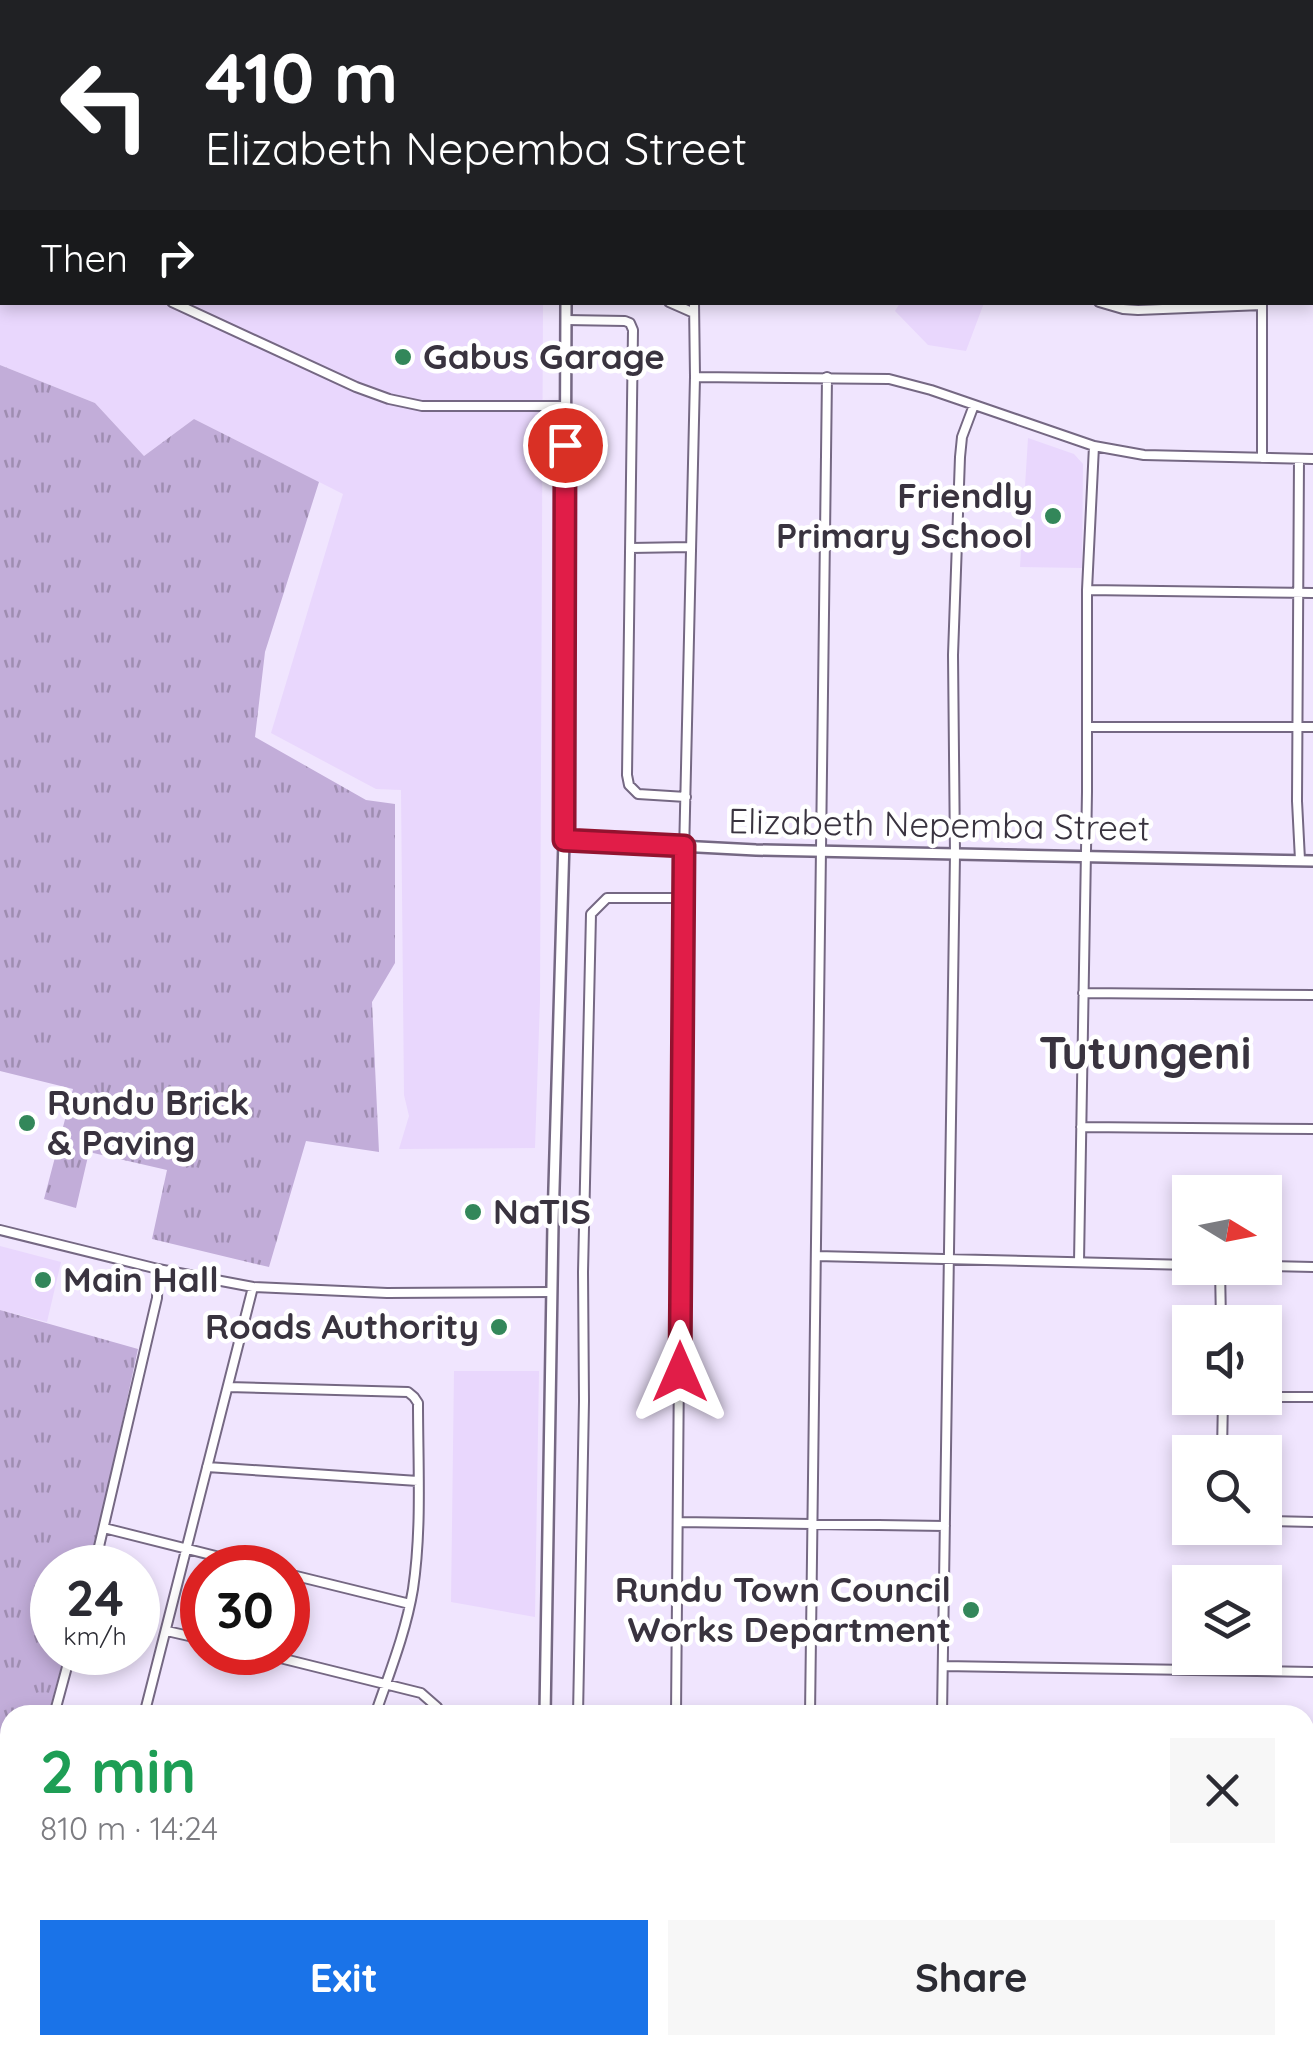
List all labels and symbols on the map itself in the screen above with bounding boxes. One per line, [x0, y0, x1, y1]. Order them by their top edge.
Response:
place label: Gabus Garage [423, 334, 665, 378]
marker: Gabus Garage [392, 346, 414, 368]
pin [523, 403, 608, 488]
place label: Friendly Primary School [776, 473, 1033, 557]
marker: Friendly Primary School [1042, 505, 1064, 527]
street label: Elizabeth Nepemba Street [728, 798, 1150, 850]
district label: Tutungeni [1039, 1024, 1251, 1080]
place label: Rundu Brick & Paving [47, 1080, 249, 1164]
marker: Rundu Brick & Paving [16, 1112, 38, 1134]
north arrow [1172, 1175, 1282, 1285]
place label: NaTIS [493, 1189, 591, 1233]
marker: NaTIS [462, 1201, 484, 1223]
place label: Main Hall [63, 1257, 219, 1301]
marker: Main Hall [32, 1269, 54, 1291]
place label: Roads Authority [205, 1304, 479, 1348]
marker: Roads Authority [488, 1316, 510, 1338]
position arrow [628, 1320, 732, 1424]
speed limit sign: 30 [180, 1545, 310, 1675]
place label: Rundu Town Council Works Department [615, 1567, 951, 1651]
marker: Rundu Town Council Works Department [960, 1599, 982, 1621]

